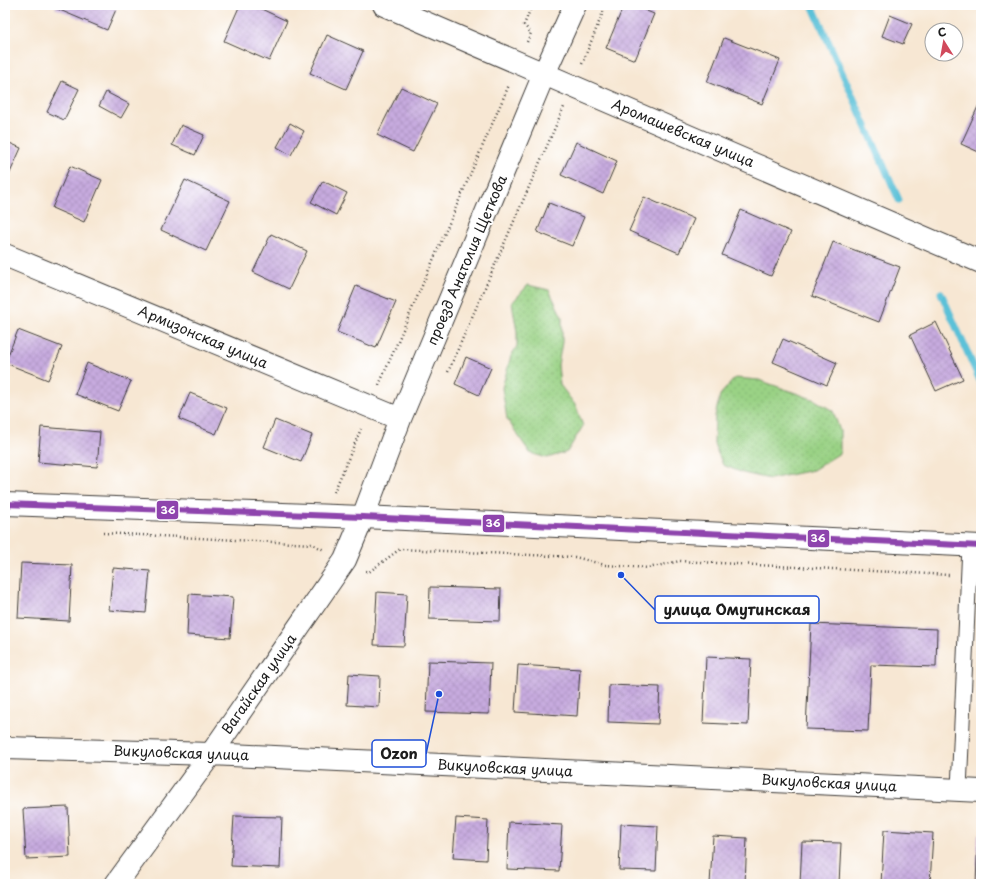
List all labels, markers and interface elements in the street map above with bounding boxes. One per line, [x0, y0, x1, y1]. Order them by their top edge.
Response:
north arrow [924, 22, 964, 62]
text: С [936, 23, 948, 41]
street label: Аромашевская улица [609, 93, 758, 172]
street label: проезд Анатолия Щеткова [421, 171, 512, 348]
street label: Армизонская улица [135, 300, 271, 373]
line badge: 36 [156, 500, 179, 520]
text: 36 [161, 501, 176, 518]
line badge: 36 [482, 514, 505, 533]
text: 36 [486, 514, 501, 531]
line badge: 36 [807, 529, 830, 548]
text: 36 [811, 529, 826, 546]
callout: улица Омутинская [655, 596, 819, 623]
text: улица Омутинская [663, 597, 811, 620]
street label: Вагайская улица [216, 629, 301, 738]
street label: Викуловская улица [113, 740, 249, 765]
callout: Ozon [372, 740, 426, 767]
text: Ozon [380, 741, 418, 764]
street label: Викуловская улица [437, 753, 574, 782]
street label: Викуловская улица [761, 768, 898, 797]

